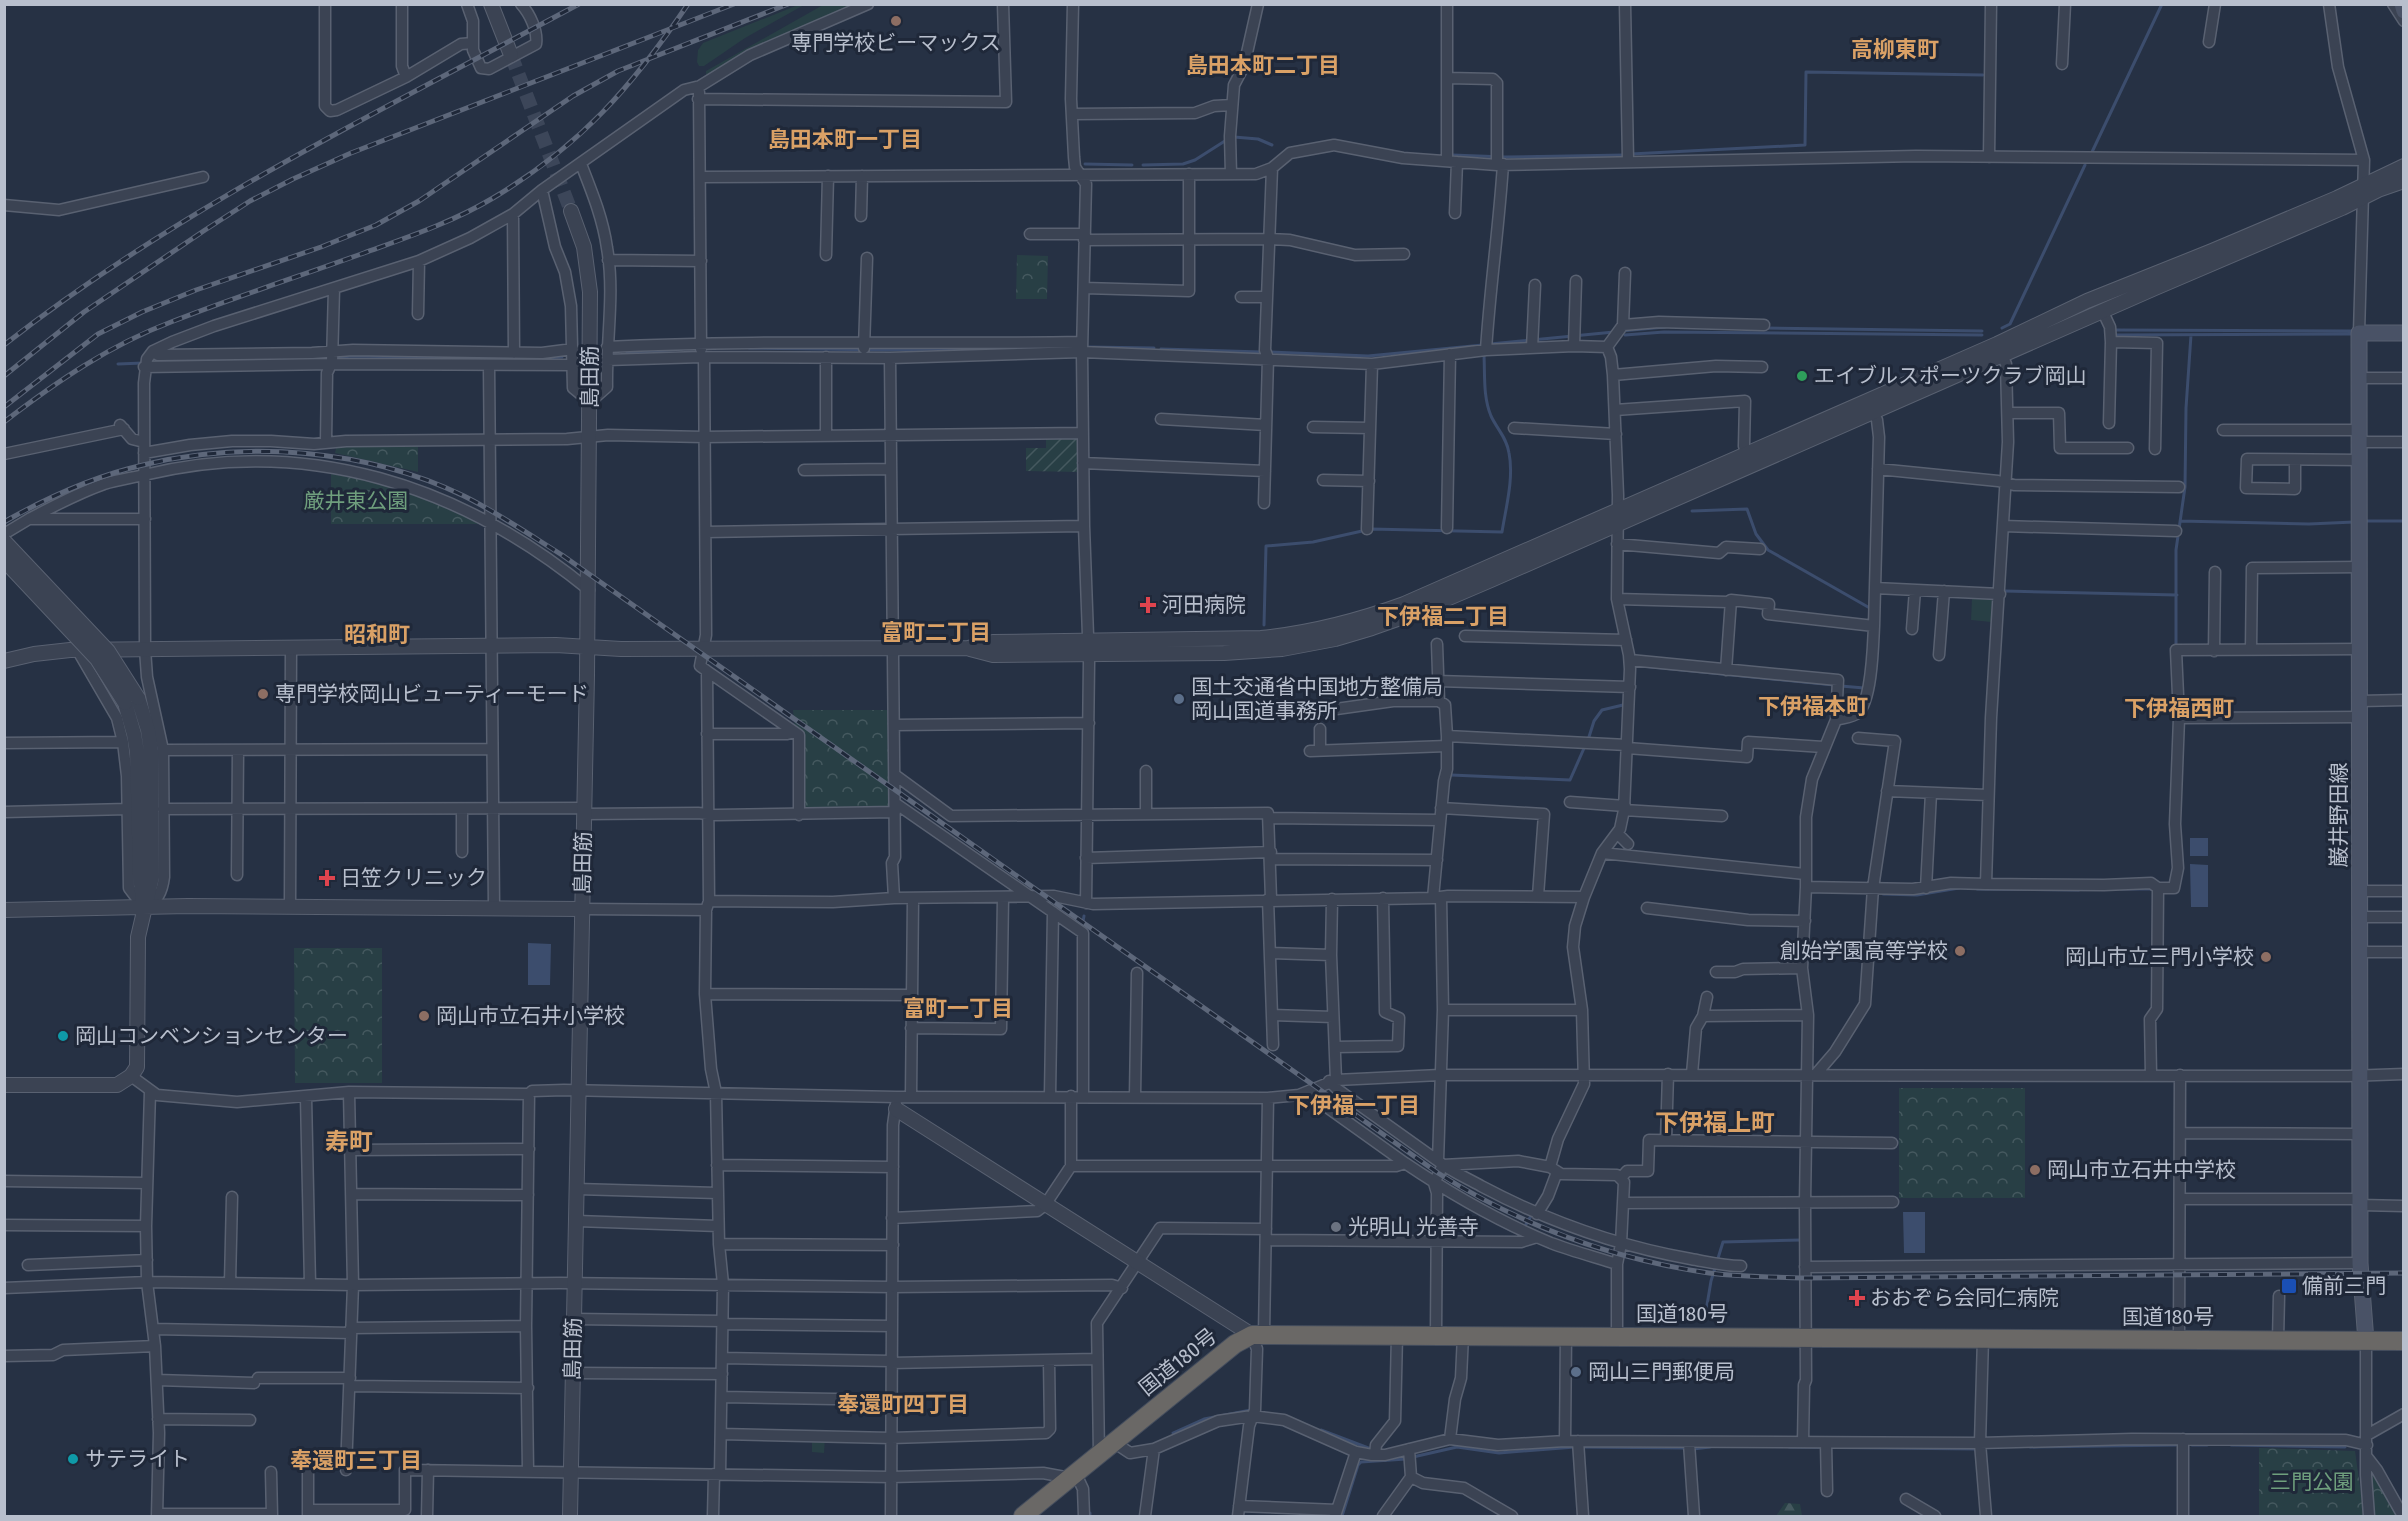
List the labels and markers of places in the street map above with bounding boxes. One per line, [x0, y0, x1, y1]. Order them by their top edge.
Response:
marker: 専門学校ビーマックス [889, 14, 903, 28]
place label: 専門学校ビーマックス [791, 30, 1001, 56]
place label: エイブルスポーツクラブ岡山 [1814, 363, 2087, 389]
marker: エイブルスポーツクラブ岡山 [1795, 369, 1809, 383]
place label: 河田病院 [1162, 592, 1246, 618]
marker: 河田病院 [1139, 596, 1157, 614]
place label: 国土交通省中国地方整備局 岡山国道事務所 [1191, 674, 1443, 724]
place label: 専門学校岡山ビューティーモード [275, 681, 589, 707]
marker: 専門学校岡山ビューティーモード [256, 687, 270, 701]
marker: 国土交通省中国地方整備局 岡山国道事務所 [1172, 692, 1186, 706]
place label: 日笠クリニック [340, 865, 487, 891]
marker: 日笠クリニック [318, 869, 336, 887]
place label: 創始学園高等学校 [1780, 938, 1948, 964]
marker: 創始学園高等学校 [1953, 944, 1967, 958]
place label: 岡山市立三門小学校 [2065, 944, 2254, 970]
marker: 岡山市立三門小学校 [2259, 950, 2273, 964]
place label: 岡山市立石井小学校 [436, 1003, 625, 1029]
marker: 岡山市立石井小学校 [417, 1009, 431, 1023]
place label: 岡山コンベンションセンター [75, 1023, 348, 1049]
marker: 岡山コンベンションセンター [56, 1029, 70, 1043]
place label: 岡山市立石井中学校 [2047, 1157, 2236, 1183]
marker: 岡山市立石井中学校 [2028, 1163, 2042, 1177]
place label: 光明山 光善寺 [1348, 1214, 1479, 1240]
marker: 光明山 光善寺 [1329, 1220, 1343, 1234]
place label: 備前三門 [2302, 1273, 2386, 1299]
marker: 備前三門 [2280, 1277, 2298, 1295]
place label: おおぞら会同仁病院 [1870, 1285, 2059, 1311]
marker: おおぞら会同仁病院 [1848, 1289, 1866, 1307]
place label: 岡山三門郵便局 [1588, 1359, 1735, 1385]
marker: 岡山三門郵便局 [1569, 1365, 1583, 1379]
place label: サテライト [85, 1446, 190, 1472]
marker: サテライト [66, 1452, 80, 1466]

